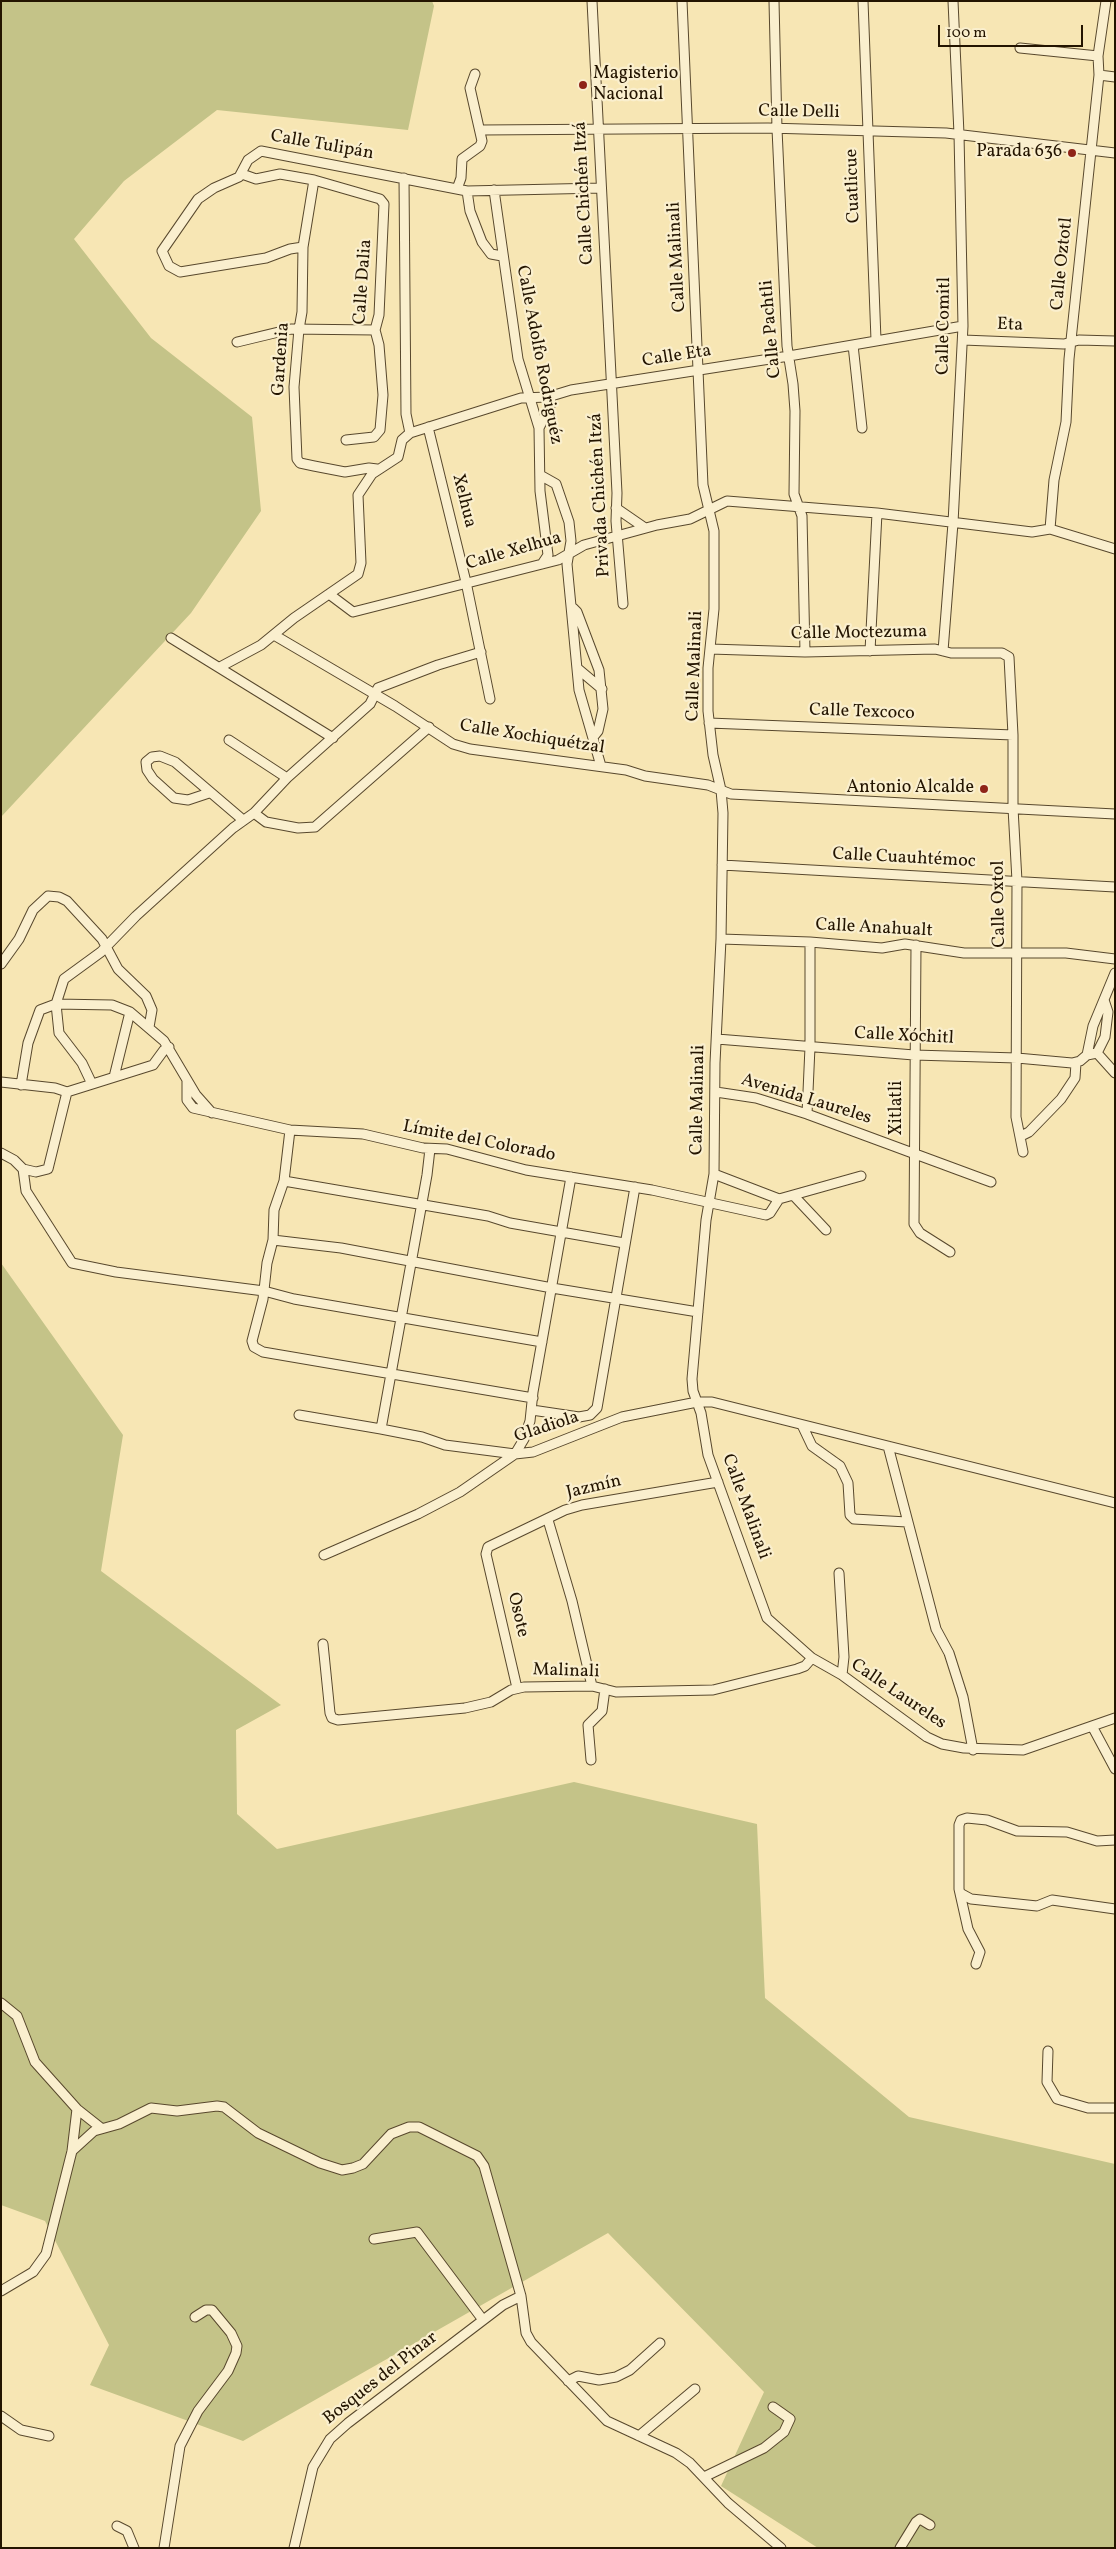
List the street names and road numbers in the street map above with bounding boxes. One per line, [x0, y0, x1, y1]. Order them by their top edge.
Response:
street label: Calle Delli [758, 101, 840, 125]
street label: Calle Chichén Itzá [570, 121, 600, 265]
street label: Calle Tulipán [269, 126, 375, 166]
street label: Cuatlicue [842, 148, 866, 224]
street label: Calle Malinali [664, 201, 692, 313]
street label: Calle Oztotl [1047, 217, 1079, 311]
street label: Calle Dalia [350, 239, 378, 325]
street label: Calle Adolfo Rodriguéz [510, 264, 566, 446]
street label: Calle Comitl [933, 277, 957, 375]
street label: Calle Pachtli [757, 279, 787, 379]
street label: Eta [997, 315, 1023, 337]
street label: Gardenia [269, 322, 295, 396]
street label: Calle Eta [641, 341, 713, 373]
street label: Privada Chichén Itzá [586, 412, 616, 578]
street label: Xelhua [446, 472, 480, 530]
street label: Calle Xelhua [464, 528, 564, 576]
street label: Calle Malinali [683, 610, 709, 722]
street label: Calle Moctezuma [791, 622, 927, 646]
street label: Calle Texcoco [809, 700, 915, 726]
street label: Calle Xochiquétzal [458, 716, 606, 760]
street label: Calle Cuauhtémoc [832, 844, 976, 874]
street label: Calle Oxtol [988, 860, 1012, 948]
street label: Calle Anahualt [815, 915, 933, 943]
street label: Calle Xóchitl [854, 1024, 954, 1050]
street label: Calle Malinali [687, 1044, 711, 1156]
street label: Avenida Laureles [738, 1070, 874, 1130]
street label: Xitlatli [887, 1081, 909, 1135]
street label: Límite del Colorado [401, 1117, 557, 1167]
street label: Gladiola [512, 1407, 582, 1449]
street label: Calle Malinali [716, 1451, 774, 1563]
street label: Jazmín [564, 1471, 624, 1505]
street label: Osote [501, 1591, 533, 1639]
street label: Calle Laureles [846, 1655, 950, 1735]
street label: Malinali [532, 1660, 600, 1684]
street label: Bosques del Pinar [320, 2328, 442, 2430]

